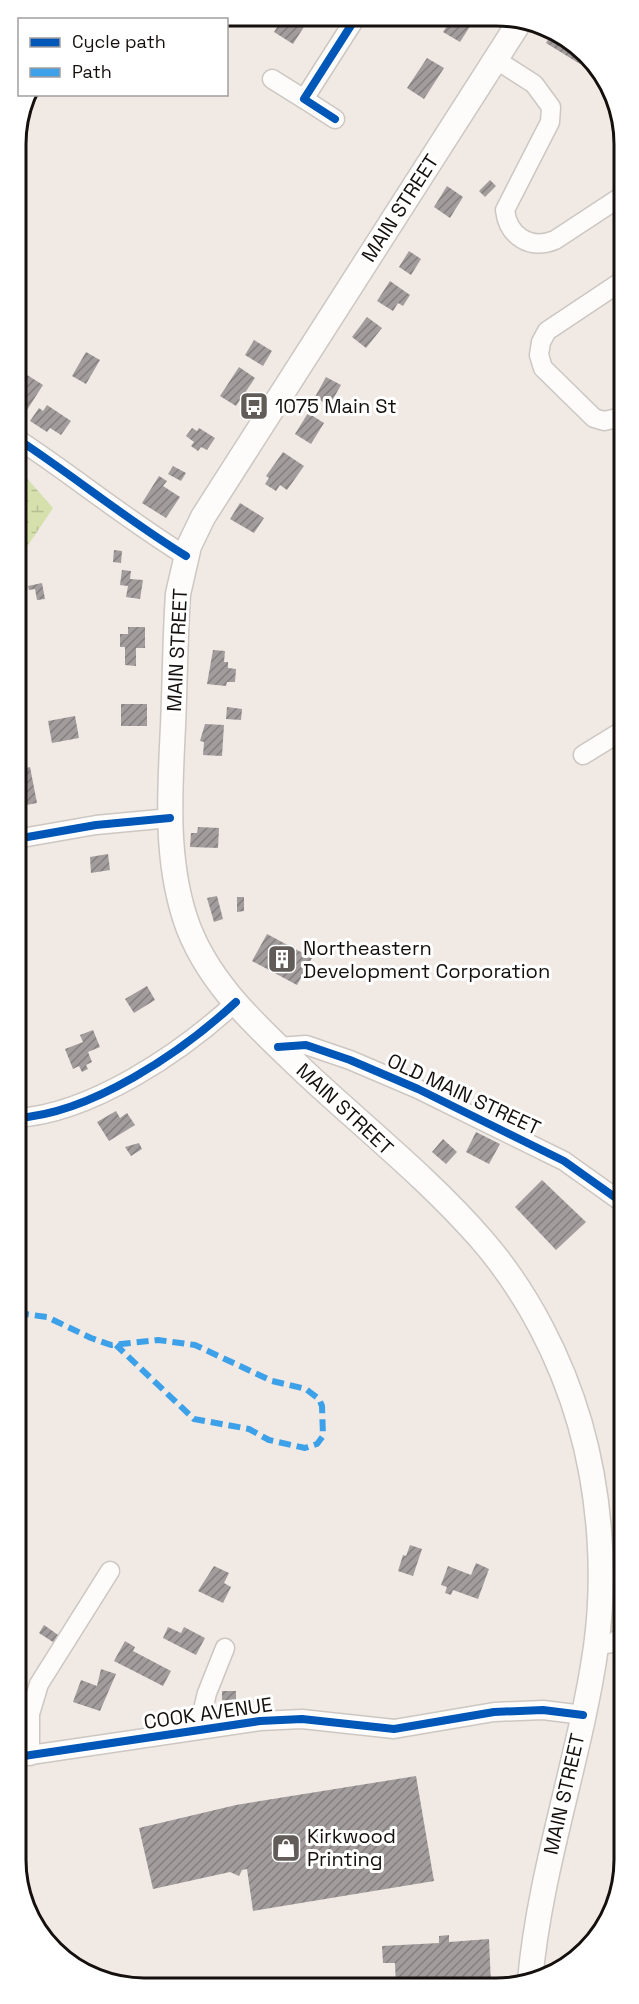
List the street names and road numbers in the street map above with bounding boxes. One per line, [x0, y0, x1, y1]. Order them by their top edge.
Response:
street label: MAIN STREET [355, 149, 445, 267]
street label: MAIN STREET [161, 587, 193, 712]
street label: OLD MAIN STREET [383, 1047, 545, 1141]
street label: MAIN STREET [291, 1057, 399, 1161]
street label: COOK AVENUE [142, 1691, 274, 1735]
street label: MAIN STREET [537, 1731, 591, 1857]

